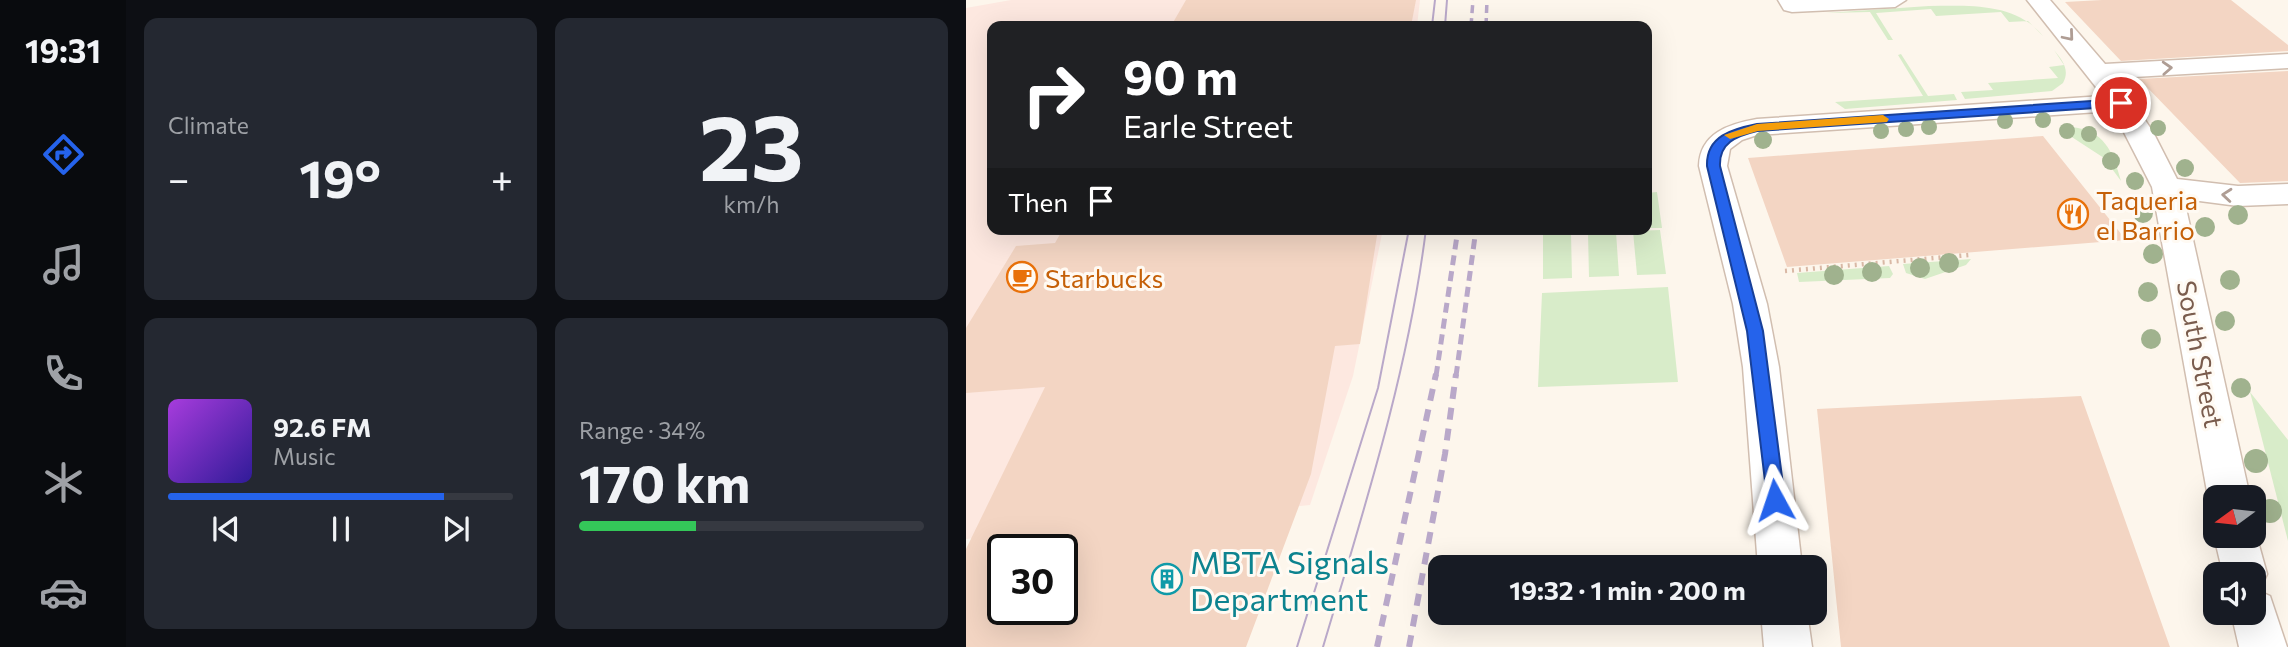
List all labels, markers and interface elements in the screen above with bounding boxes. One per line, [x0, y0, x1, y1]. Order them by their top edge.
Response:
one-way arrow [2061, 27, 2073, 40]
text: 19:31 [25, 30, 101, 70]
text: 90 m [1123, 45, 1238, 105]
icon: right [1008, 49, 1099, 140]
one-way arrow [2162, 60, 2173, 75]
pin [2091, 73, 2151, 133]
icon: arrive [2102, 84, 2140, 122]
text: 23 [699, 88, 804, 200]
text: Earle Street [1123, 105, 1293, 145]
text: Climate [168, 111, 249, 139]
icon: directions [39, 130, 88, 179]
text: 19° [299, 145, 381, 209]
text: − [168, 154, 190, 201]
text: + [491, 154, 513, 201]
icon: arrive [1082, 182, 1120, 220]
place label: Taqueria el Barrio [2096, 184, 2198, 245]
text: Then [1008, 186, 1068, 217]
one-way arrow [2221, 188, 2232, 203]
text: km/h [724, 190, 779, 218]
restaurant icon: Taqueria el Barrio [2056, 197, 2090, 231]
icon: music [39, 240, 88, 289]
cafe icon: Starbucks [1005, 260, 1039, 294]
place label: Starbucks [1045, 262, 1163, 293]
street label: South Street [2172, 278, 2230, 430]
icon: phone [39, 349, 88, 398]
text: 92.6 FM [273, 411, 371, 442]
text: Range · 34% [579, 416, 705, 444]
text: Music [273, 442, 336, 470]
text: 170 km [579, 450, 751, 514]
icon: climate [39, 458, 88, 507]
position arrow [1738, 463, 1812, 537]
north arrow [2203, 485, 2266, 548]
map controls [2203, 485, 2266, 625]
icon: previous [207, 510, 245, 548]
icon: pause [322, 510, 360, 548]
icon: next [437, 510, 475, 548]
speed limit sign: 30 [987, 534, 1078, 625]
place label: MBTA Signals Department [1190, 541, 1389, 618]
building icon: MBTA Signals Department [1150, 562, 1184, 596]
button: sound [2203, 562, 2266, 625]
icon: car [39, 568, 88, 617]
text: 19:32 · 1 min · 200 m [1509, 574, 1746, 605]

